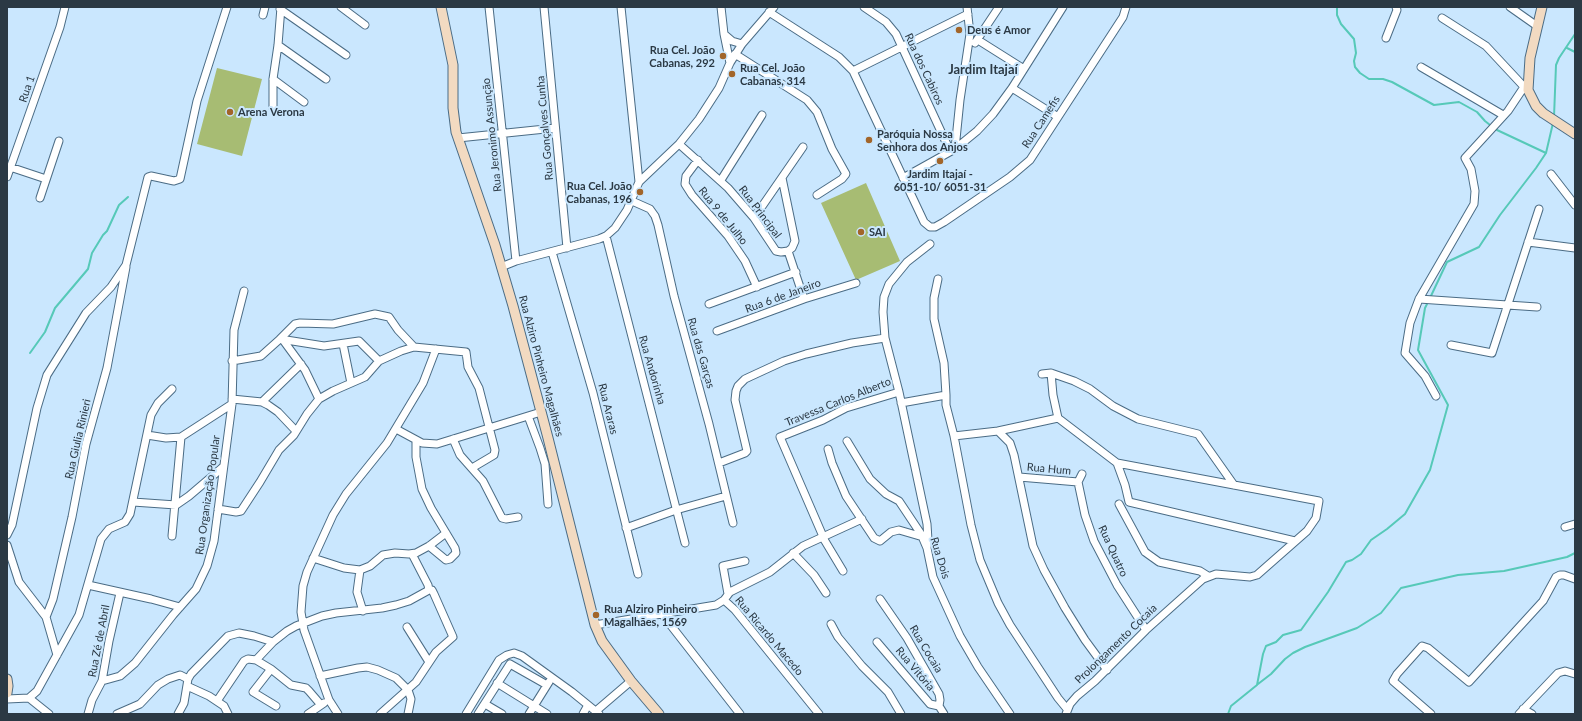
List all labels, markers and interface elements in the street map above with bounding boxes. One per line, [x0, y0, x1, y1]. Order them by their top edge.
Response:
place label: Deus é Amor [967, 23, 1031, 37]
marker: Deus é Amor [954, 25, 964, 35]
street label: Rua dos Cabiros [902, 31, 946, 107]
place label: Rua Cel. João Cabanas, 292 [649, 43, 715, 69]
marker: Rua Cel. João Cabanas, 292 [718, 51, 728, 61]
place label: Rua Cel. João Cabanas, 314 [740, 61, 806, 87]
district label: Jardim Itajaí [948, 62, 1018, 78]
marker: Rua Cel. João Cabanas, 314 [727, 69, 737, 79]
street label: Rua 1 [16, 74, 38, 104]
street label: Rua Gonçalves Cunha [534, 75, 556, 181]
street label: Rua Jeronimo Assunção [479, 77, 505, 193]
street label: Rua Camefis [1019, 93, 1063, 151]
place label: Arena Verona [238, 105, 305, 119]
marker: Arena Verona [225, 107, 235, 117]
place label: Paróquia Nossa Senhora dos Anjos [877, 127, 968, 153]
marker: Paróquia Nossa Senhora dos Anjos [864, 135, 874, 145]
marker: Jardim Itajaí - 6051-10/ 6051-31 [935, 156, 945, 166]
place label: Jardim Itajaí - 6051-10/ 6051-31 [894, 167, 986, 193]
place label: Rua Cel. João Cabanas, 196 [566, 179, 632, 205]
street label: Rua Principal [736, 183, 784, 241]
street label: Rua 9 de Julho [696, 184, 750, 248]
marker: Rua Cel. João Cabanas, 196 [635, 187, 645, 197]
place label: SAI [869, 225, 886, 239]
marker: SAI [856, 227, 866, 237]
street label: Rua 6 de Janeiro [743, 276, 823, 316]
street label: Rua Alziro Pinheiro Magalhães [516, 294, 566, 438]
street label: Rua das Garças [685, 316, 717, 390]
street label: Rua Andorinha [636, 334, 668, 406]
street label: Travessa Carlos Alberto [783, 375, 893, 429]
street label: Rua Araras [595, 382, 621, 436]
street label: Rua Giulia Rinieri [62, 398, 94, 480]
street label: Rua Organização Popular [193, 434, 223, 556]
street label: Rua Hum [1026, 460, 1072, 478]
street label: Rua Quatro [1095, 523, 1131, 579]
street label: Rua Dois [927, 536, 953, 580]
street label: Rua Ricardo Macedo [732, 594, 806, 678]
street label: Prolongamento Cocaia [1072, 601, 1160, 687]
place label: Rua Alziro Pinheiro Magalhães, 1569 [604, 602, 697, 628]
street label: Rua Zé de Abril [85, 604, 113, 678]
marker: Rua Alziro Pinheiro Magalhães, 1569 [591, 610, 601, 620]
street label: Rua Cocaia [907, 623, 945, 675]
street label: Rua Vitória [893, 644, 937, 694]

